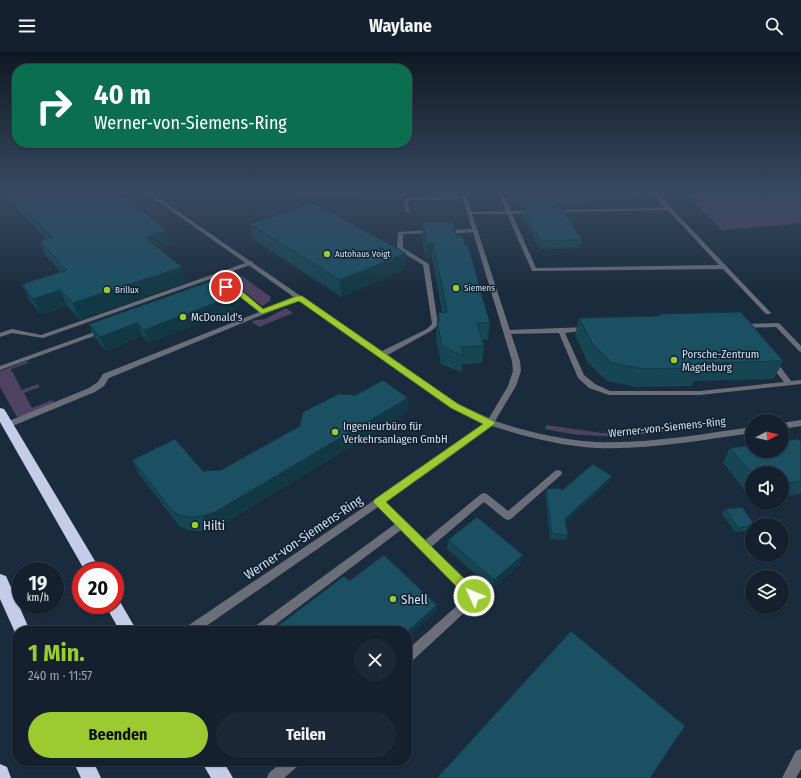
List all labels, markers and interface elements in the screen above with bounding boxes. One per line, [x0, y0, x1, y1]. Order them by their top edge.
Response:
icon: menu [16, 15, 38, 37]
text: Waylane [369, 15, 432, 37]
icon: search [763, 15, 785, 37]
text: 40 m [94, 78, 151, 111]
icon: right [28, 80, 80, 132]
text: Werner-von-Siemens-Ring [94, 112, 287, 134]
marker: Autohaus Voigt [322, 249, 332, 259]
place label: Autohaus Voigt [335, 249, 390, 259]
pin [209, 270, 243, 304]
icon: arrive [215, 276, 237, 298]
marker: Siemens [451, 283, 461, 293]
place label: Siemens [464, 283, 495, 293]
marker: Brillux [102, 285, 112, 295]
place label: Brillux [115, 285, 139, 295]
place label: McDonald's [191, 311, 243, 324]
marker: McDonald's [178, 312, 188, 322]
place label: Porsche-Zentrum Magdeburg [682, 348, 759, 374]
marker: Porsche-Zentrum Magdeburg [669, 355, 679, 365]
north arrow [745, 414, 789, 458]
map controls [745, 414, 789, 614]
street label: Werner-von-Siemens-Ring [608, 415, 727, 440]
place label: Ingenieurbüro für Verkehrsanlagen GmbH [343, 420, 448, 446]
marker: Ingenieurbüro für Verkehrsanlagen GmbH [330, 427, 340, 437]
button: sound [745, 466, 789, 510]
street label: Werner-von-Siemens-Ring [241, 492, 366, 583]
place label: Hilti [203, 518, 225, 533]
button: search [745, 518, 789, 562]
marker: Hilti [190, 520, 200, 530]
speed limit sign: 20 [72, 562, 124, 614]
button: layers [745, 570, 789, 614]
text: 19 [29, 571, 47, 595]
position arrow [453, 575, 495, 617]
text: km/h [27, 592, 49, 604]
place label: Shell [401, 592, 428, 607]
marker: Shell [388, 594, 398, 604]
text: 1 Min. [28, 639, 85, 667]
button: close [354, 639, 396, 681]
text: 240 m · 11:57 [28, 668, 92, 683]
button: Beenden [28, 712, 208, 758]
button: Teilen [216, 712, 396, 758]

